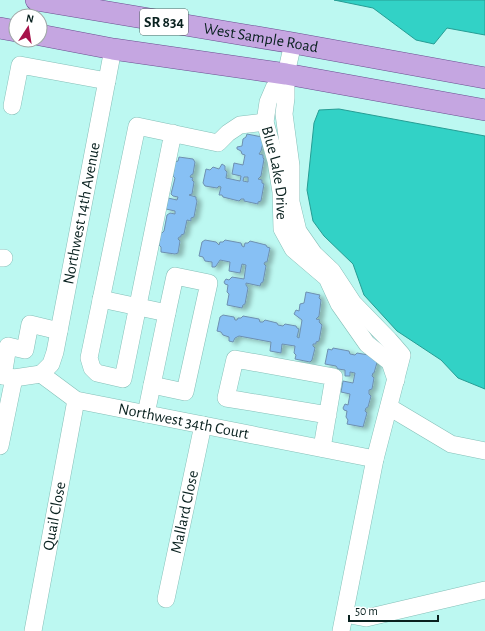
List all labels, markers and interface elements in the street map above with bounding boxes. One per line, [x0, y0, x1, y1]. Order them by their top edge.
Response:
north arrow [8, 8, 48, 48]
road number: SR 834 [140, 9, 188, 35]
text: N [25, 13, 35, 25]
street label: West Sample Road [202, 20, 319, 55]
street label: Blue Lake Drive [259, 124, 290, 220]
street label: Northwest 14th Avenue [60, 141, 103, 286]
street label: Northwest 34th Court [117, 401, 250, 442]
street label: Mallard Close [168, 469, 201, 555]
street label: Quail Close [40, 480, 69, 552]
scale bar [349, 597, 438, 623]
text: 50 m [355, 605, 378, 617]

